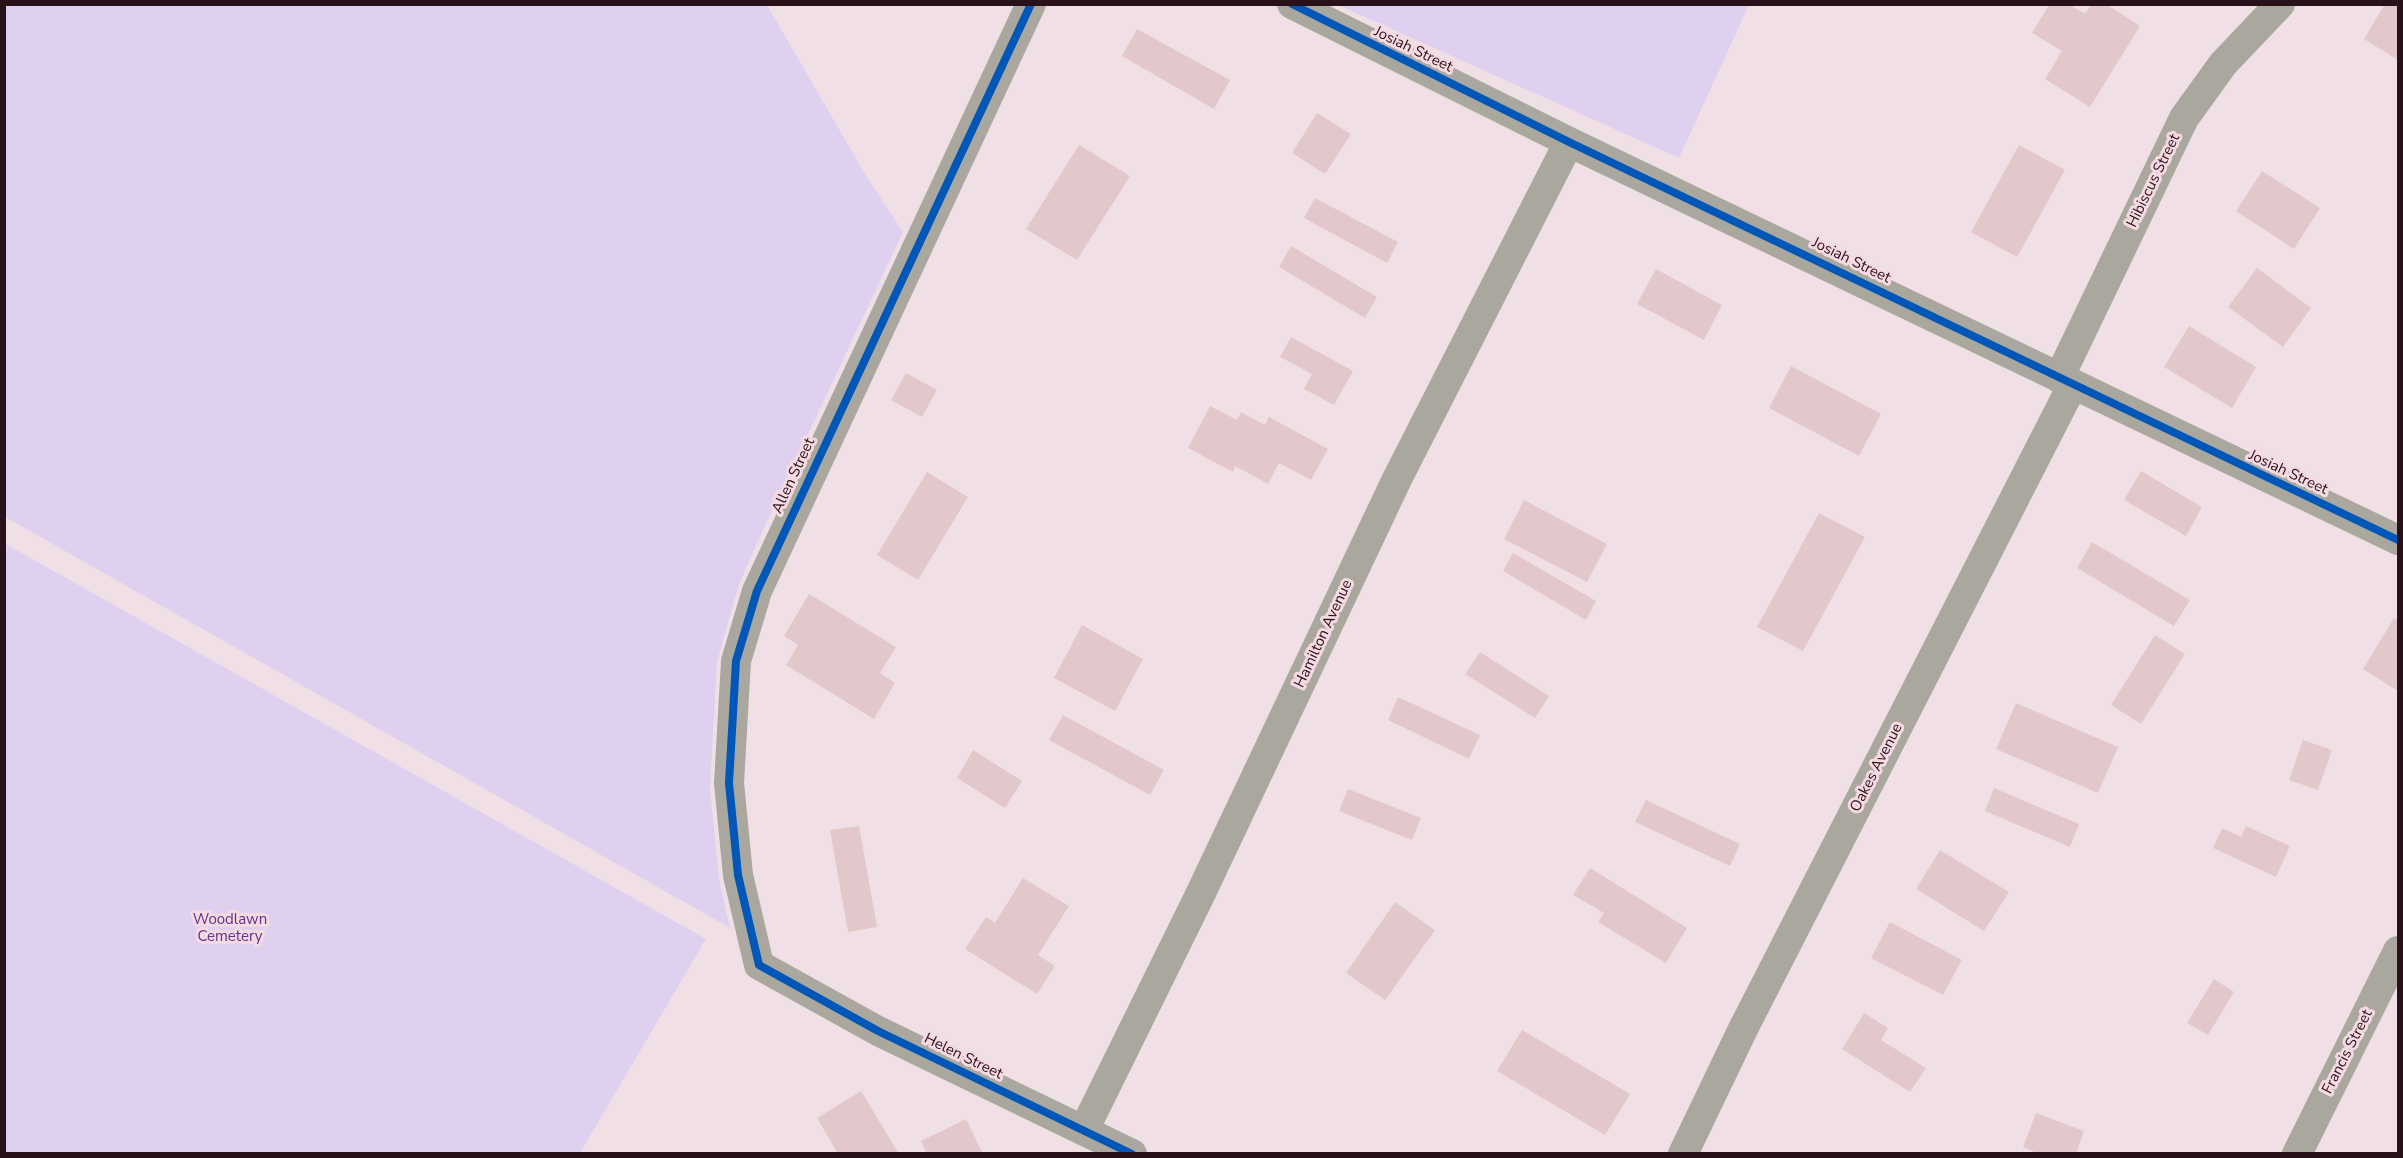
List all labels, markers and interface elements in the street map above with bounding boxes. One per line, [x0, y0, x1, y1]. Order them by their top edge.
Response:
street label: Josiah Street [1371, 23, 1455, 77]
street label: Hibiscus Street [2124, 131, 2184, 231]
street label: Josiah Street [1809, 234, 1893, 288]
street label: Allen Street [769, 435, 819, 517]
street label: Josiah Street [2246, 447, 2330, 499]
street label: Hamilton Avenue [1291, 577, 1357, 691]
street label: Oakes Avenue [1847, 721, 1907, 815]
park label: Woodlawn Cemetery [193, 911, 267, 946]
street label: Francis Street [2319, 1007, 2377, 1097]
street label: Helen Street [921, 1030, 1005, 1084]

